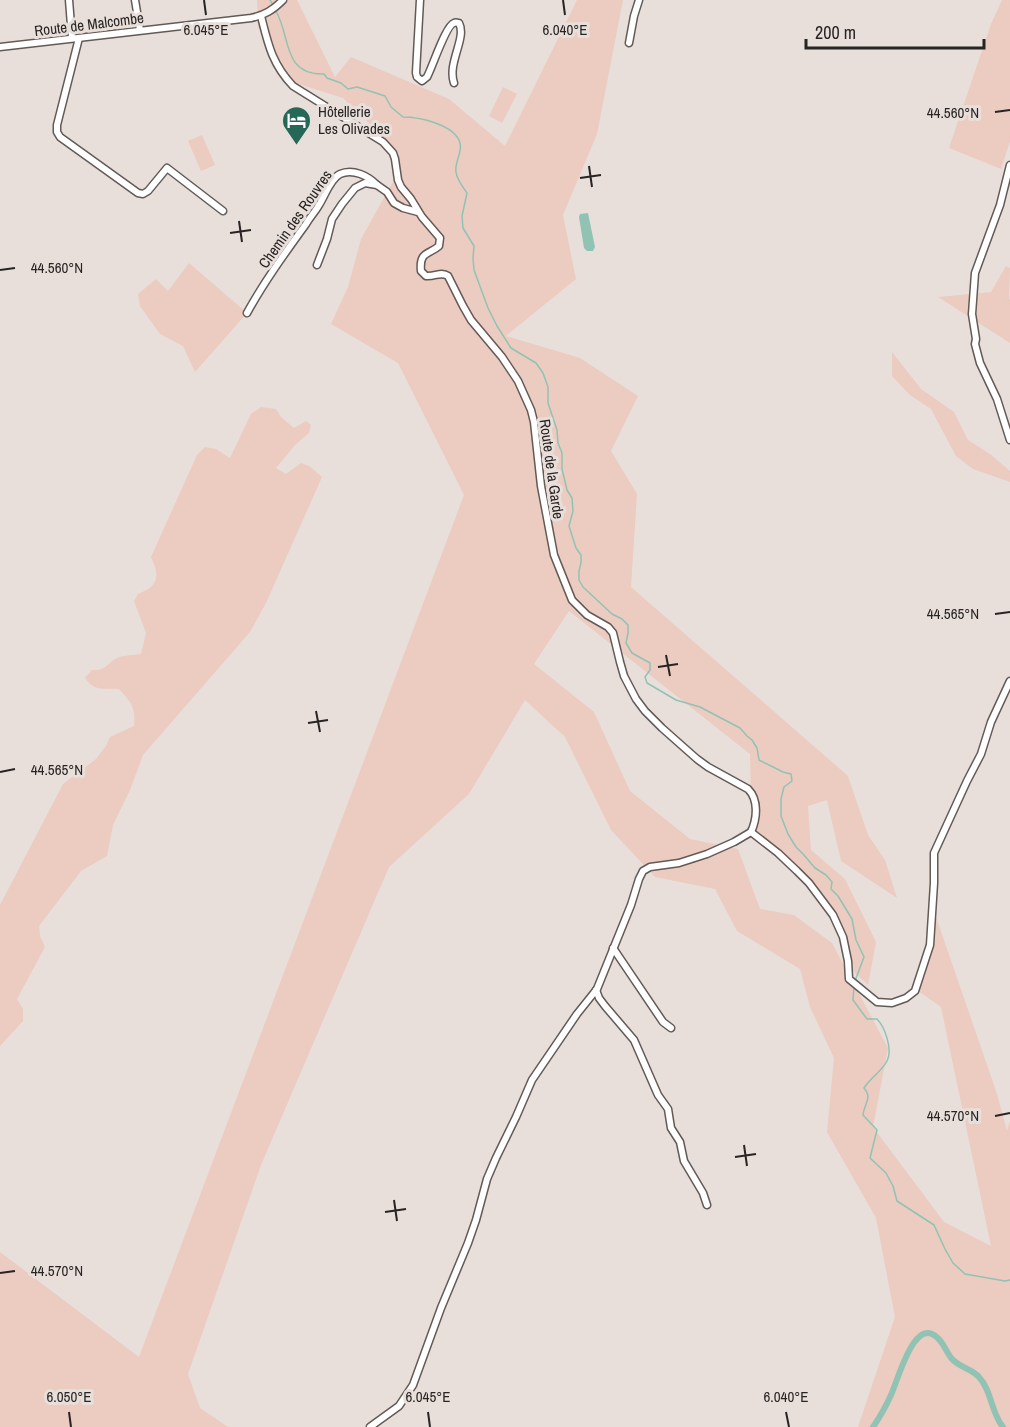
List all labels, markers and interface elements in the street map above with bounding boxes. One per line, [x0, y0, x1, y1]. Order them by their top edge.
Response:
street label: Route de Malcombe [33, 7, 145, 41]
scale bar [806, 12, 984, 50]
text: 6.045°E [184, 19, 229, 40]
text: 6.040°E [543, 19, 588, 40]
text: 200 m [815, 20, 856, 45]
place label: Hôtellerie Les Olivades [318, 101, 390, 139]
text: 44.560°N [927, 102, 979, 123]
hotel icon: Hôtellerie Les Olivades [281, 104, 313, 146]
street label: Chemin des Rouvres [253, 166, 337, 272]
text: 44.560°N [31, 257, 83, 278]
street label: Route de la Garde [535, 418, 569, 520]
text: 44.565°N [927, 603, 979, 624]
text: 44.565°N [31, 759, 83, 780]
text: 44.570°N [927, 1105, 979, 1126]
text: 44.570°N [31, 1260, 83, 1281]
text: 6.050°E [47, 1386, 92, 1407]
text: 6.045°E [406, 1386, 451, 1407]
text: 6.040°E [764, 1386, 809, 1407]

